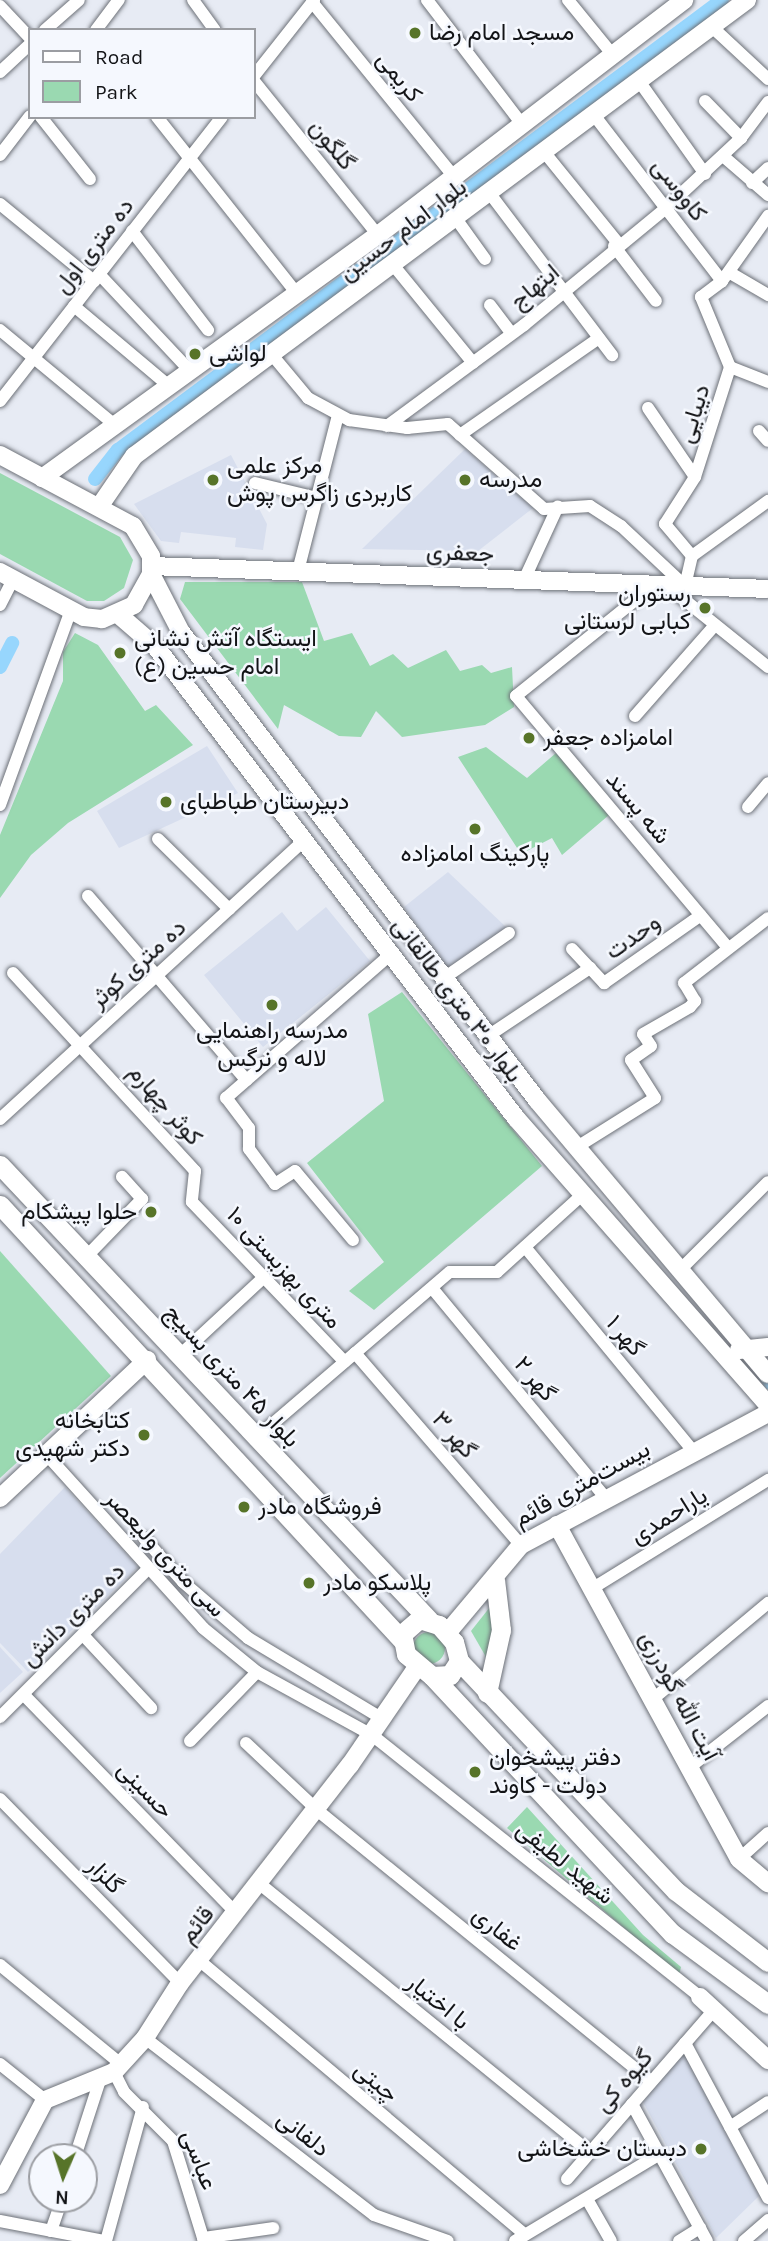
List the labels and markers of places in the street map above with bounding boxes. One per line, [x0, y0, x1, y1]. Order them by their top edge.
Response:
place label: مسجد امام رضا [429, 19, 574, 47]
marker: مسجد امام رضا [407, 25, 423, 41]
place label: لواشی [209, 340, 267, 368]
marker: لواشی [187, 346, 203, 362]
place label: مرکز علمی کاربردی زاگرس پوش [227, 452, 412, 508]
place label: مدرسه [479, 466, 542, 494]
marker: مرکز علمی کاربردی زاگرس پوش [205, 472, 221, 488]
marker: مدرسه [457, 472, 473, 488]
place label: رستوران کبابی لرستانی [564, 580, 691, 636]
marker: رستوران کبابی لرستانی [697, 600, 713, 616]
place label: ایستگاه آتش نشانی امام حسین (ع) [134, 625, 317, 681]
marker: ایستگاه آتش نشانی امام حسین (ع) [112, 645, 128, 661]
place label: امامزاده جعفر [543, 724, 673, 752]
marker: امامزاده جعفر [521, 730, 537, 746]
place label: دبیرستان طباطبای [180, 788, 349, 816]
marker: دبیرستان طباطبای [158, 794, 174, 810]
marker: پارکینگ امامزاده [467, 821, 483, 837]
place label: پارکینگ امامزاده [401, 840, 549, 868]
marker: مدرسه راهنمایی لاله و نرگس [264, 997, 280, 1013]
place label: مدرسه راهنمایی لاله و نرگس [196, 1017, 348, 1073]
place label: حلوا پیشکام [21, 1198, 137, 1226]
marker: حلوا پیشکام [143, 1204, 159, 1220]
place label: کتابخانه دکتر شهیدی [15, 1407, 130, 1463]
marker: کتابخانه دکتر شهیدی [136, 1427, 152, 1443]
place label: فروشگاه مادر [258, 1493, 382, 1521]
marker: فروشگاه مادر [236, 1499, 252, 1515]
place label: پلاسکو مادر [323, 1569, 431, 1597]
marker: پلاسکو مادر [301, 1575, 317, 1591]
place label: دفتر پیشخوان دولت - کاوند [489, 1744, 621, 1800]
marker: دفتر پیشخوان دولت - کاوند [467, 1764, 483, 1780]
place label: دبستان خشخاشی [517, 2135, 687, 2163]
marker: دبستان خشخاشی [693, 2141, 709, 2157]

